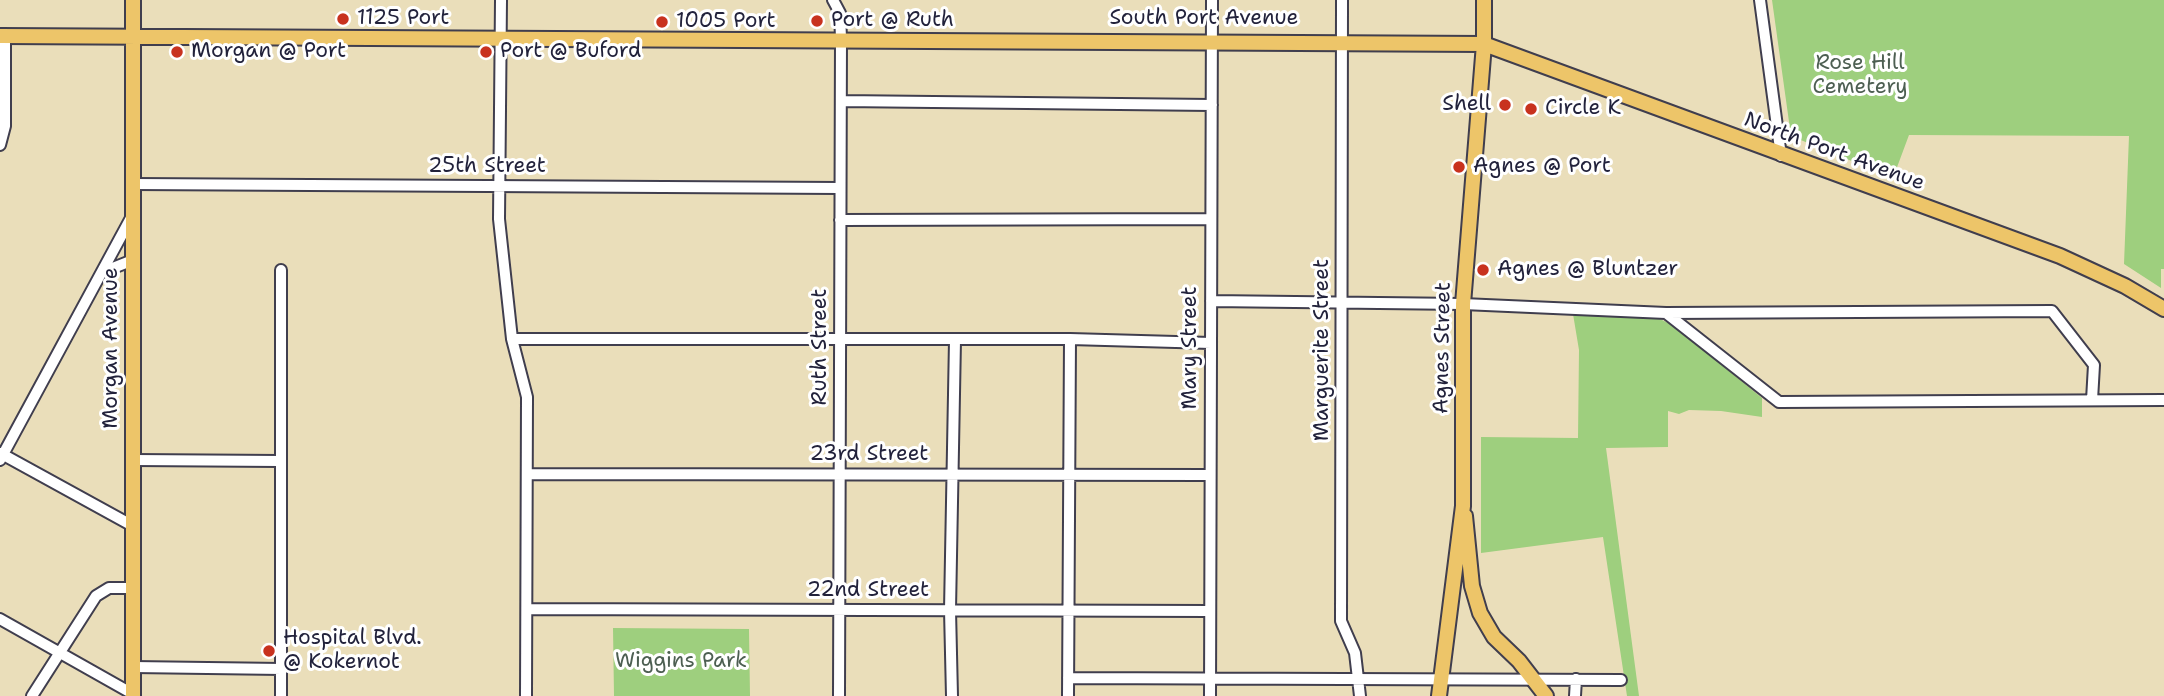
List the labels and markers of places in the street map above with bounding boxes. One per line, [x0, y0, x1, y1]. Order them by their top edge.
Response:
place label: 1125 Port [357, 6, 450, 32]
place label: Port @ Ruth [831, 8, 954, 34]
place label: 1005 Port [676, 9, 776, 35]
marker: 1125 Port [335, 11, 351, 27]
marker: Port @ Ruth [809, 13, 825, 29]
marker: 1005 Port [654, 14, 670, 30]
place label: Morgan @ Port [191, 39, 346, 65]
place label: Port @ Buford [500, 39, 641, 65]
marker: Morgan @ Port [169, 44, 185, 60]
marker: Port @ Buford [478, 44, 494, 60]
place label: Shell [1442, 92, 1491, 118]
place label: Circle K [1545, 96, 1621, 122]
marker: Shell [1497, 97, 1513, 113]
marker: Circle K [1523, 101, 1539, 117]
place label: Agnes @ Port [1473, 154, 1611, 180]
marker: Agnes @ Port [1451, 159, 1467, 175]
place label: Agnes @ Bluntzer [1497, 257, 1678, 283]
marker: Agnes @ Bluntzer [1475, 262, 1491, 278]
place label: Hospital Blvd. @ Kokernot [283, 626, 422, 676]
marker: Hospital Blvd. @ Kokernot [261, 643, 277, 659]

